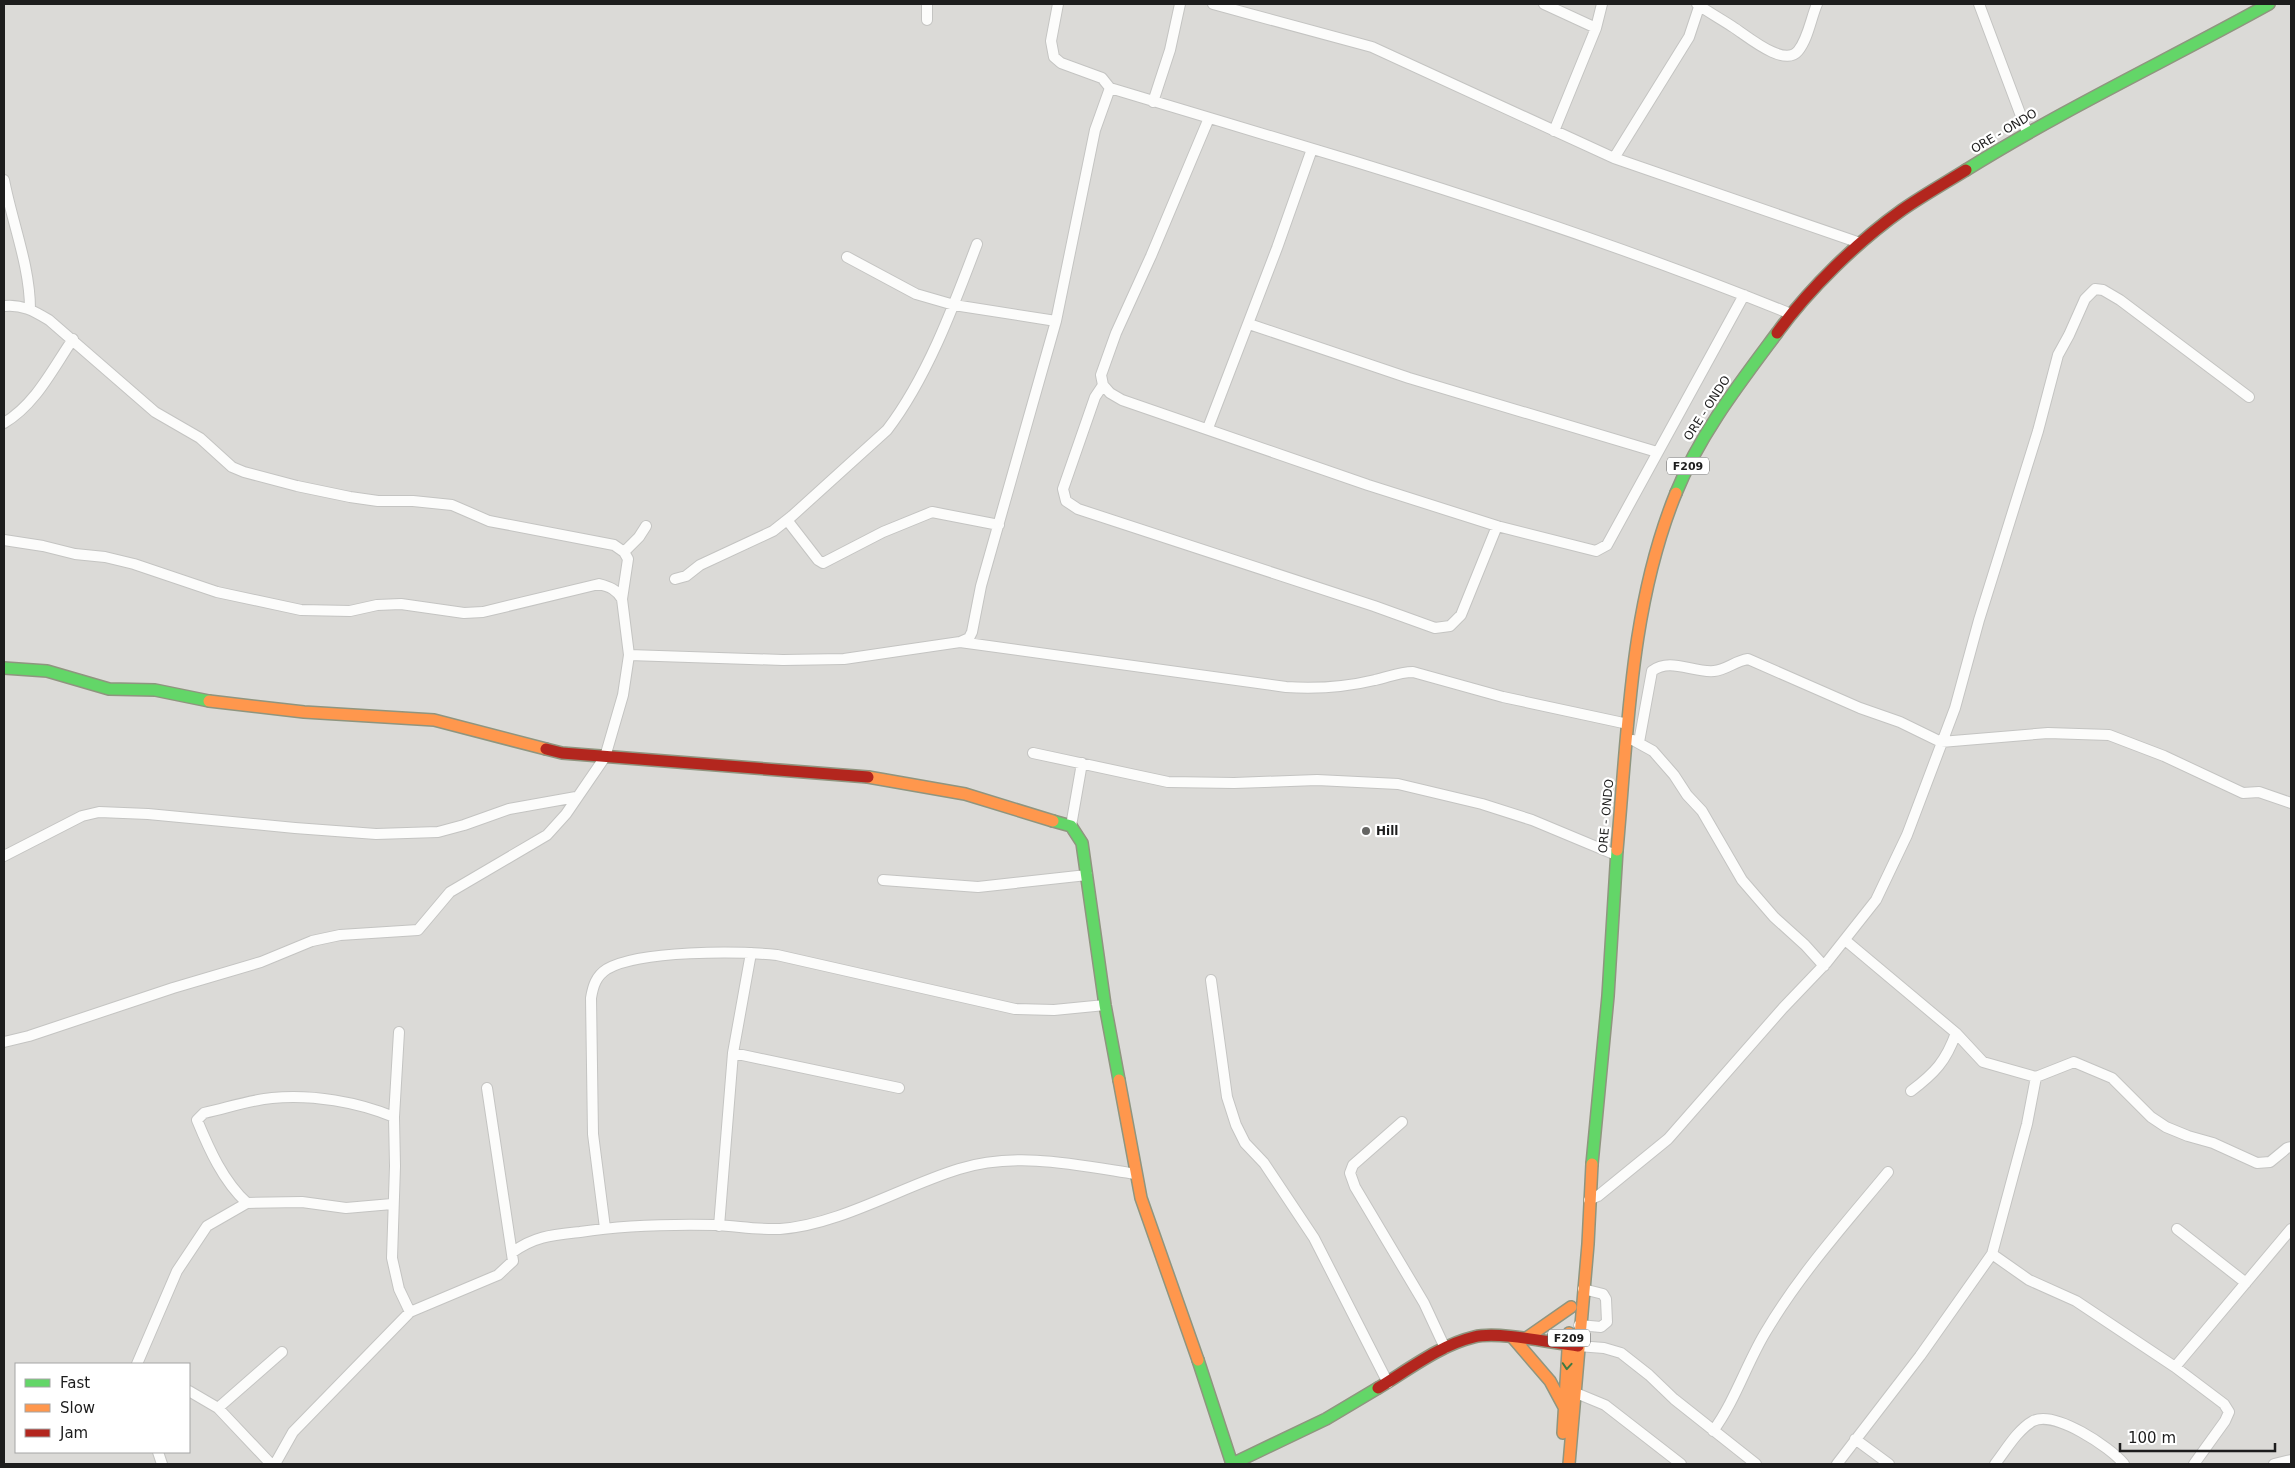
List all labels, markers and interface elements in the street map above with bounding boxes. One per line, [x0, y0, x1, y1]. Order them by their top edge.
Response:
street label: ORE - ONDO [1968, 106, 2040, 156]
street label: ORE - ONDO [1681, 373, 1733, 443]
road number: F209 [1667, 458, 1709, 474]
street label: ORE - ONDO [1596, 778, 1616, 854]
place label: Hill [1376, 824, 1398, 838]
marker: Hill [1360, 825, 1372, 837]
road number: F209 [1548, 1330, 1590, 1346]
one-way arrow [1561, 1362, 1572, 1370]
legend [15, 1363, 190, 1453]
text: Fast [60, 1374, 90, 1392]
text: Slow [60, 1399, 95, 1417]
scale bar [2120, 1420, 2275, 1452]
text: Jam [59, 1424, 88, 1442]
text: 100 m [2128, 1429, 2176, 1447]

